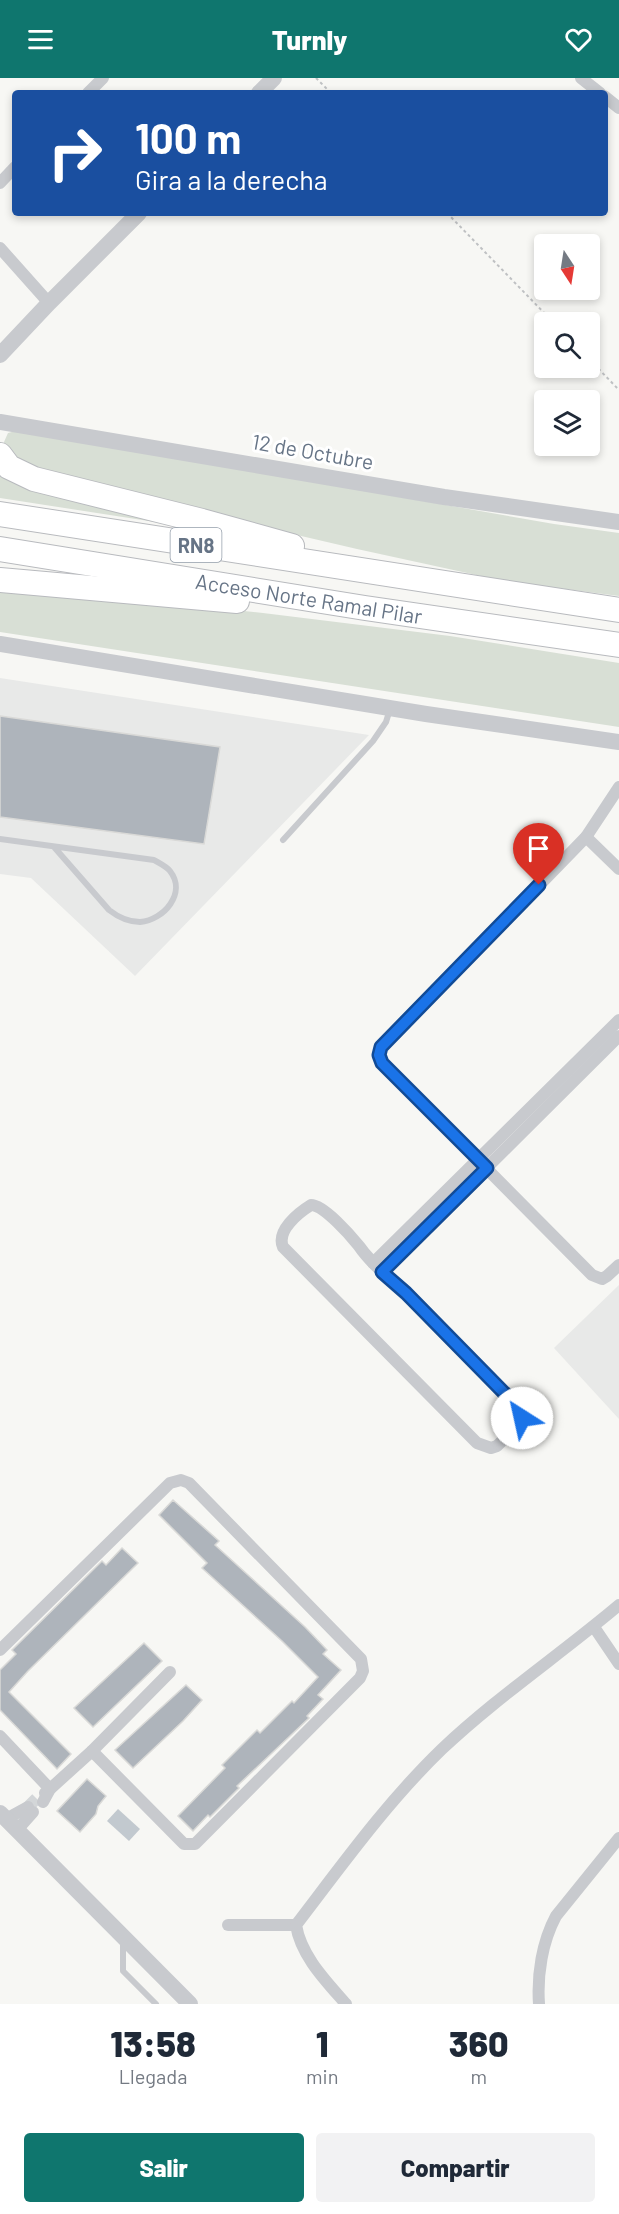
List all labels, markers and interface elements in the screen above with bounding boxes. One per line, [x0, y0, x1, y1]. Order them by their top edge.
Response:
icon: menu [24, 23, 57, 56]
text: Turnly [272, 23, 347, 55]
icon: heart [562, 23, 595, 56]
text: 100 m [135, 112, 241, 162]
icon: right [36, 114, 114, 192]
text: Gira a la derecha [135, 163, 328, 195]
north arrow [534, 234, 600, 300]
map controls [534, 234, 600, 456]
button: search [534, 312, 600, 378]
button: layers [534, 390, 600, 456]
street label: 12 de Octubre [250, 428, 376, 474]
road number: RN8 [170, 528, 222, 562]
street label: Acceso Norte Ramal Pilar [194, 568, 424, 628]
pin [513, 823, 564, 885]
icon: arrive [522, 832, 555, 865]
position arrow [490, 1386, 554, 1450]
text: 13:58 [110, 2021, 196, 2064]
text: 1 [316, 2021, 329, 2064]
text: 360 [449, 2021, 509, 2064]
text: Llegada [119, 2064, 187, 2088]
text: min [306, 2064, 338, 2088]
text: m [470, 2064, 487, 2088]
button: Salir [24, 2133, 304, 2202]
button: Compartir [316, 2133, 595, 2202]

